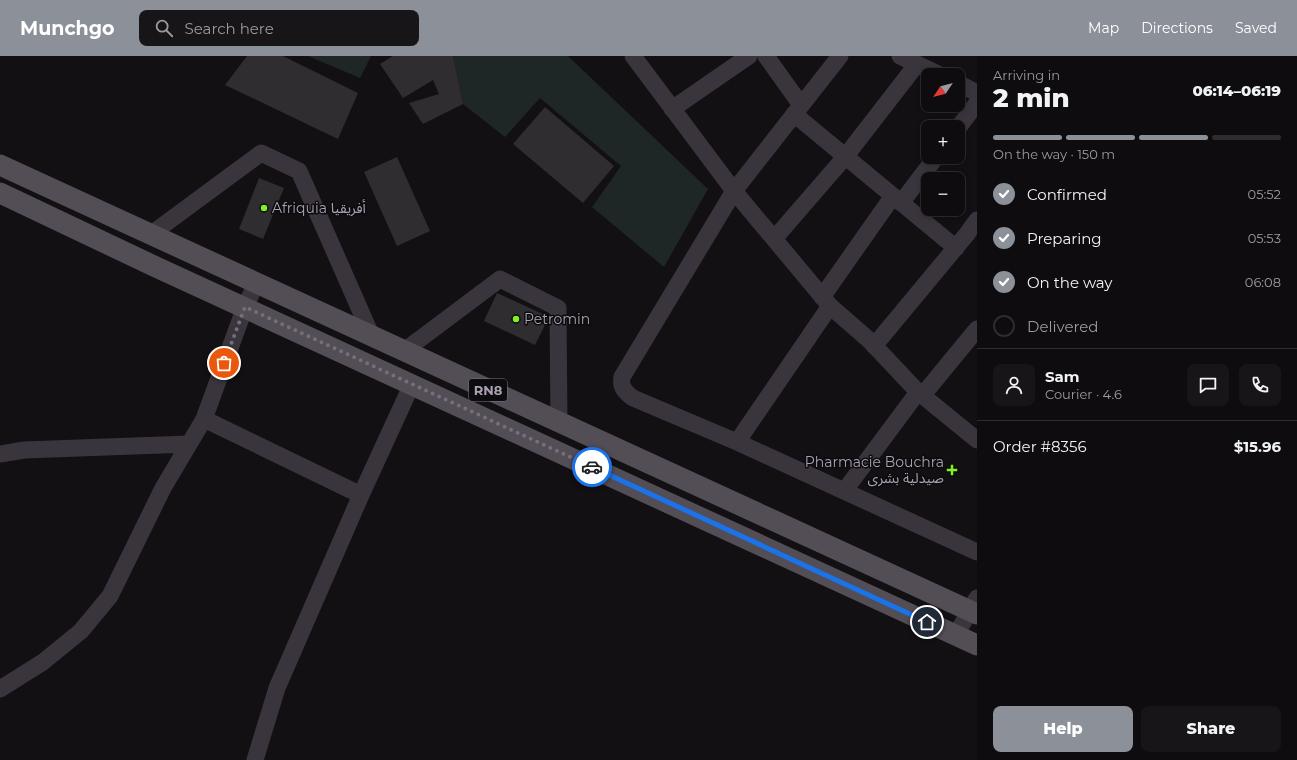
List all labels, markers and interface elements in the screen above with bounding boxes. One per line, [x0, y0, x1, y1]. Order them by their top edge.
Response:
search box [139, 10, 419, 46]
text: Munchgo [20, 17, 115, 40]
icon: search [153, 17, 175, 39]
text: Search here [185, 19, 274, 38]
text: Map [1088, 19, 1119, 37]
text: Directions [1141, 19, 1213, 37]
text: Saved [1235, 19, 1277, 37]
text: Arriving in [993, 67, 1060, 83]
north arrow [921, 68, 965, 112]
map controls [921, 68, 965, 216]
text: 06:14–06:19 [1192, 81, 1281, 100]
text: 2 min [993, 82, 1070, 114]
button: + [921, 120, 965, 164]
text: On the way · 150 m [993, 146, 1115, 162]
button: − [921, 172, 965, 216]
icon: check [993, 183, 1015, 205]
text: Confirmed [1027, 185, 1107, 204]
text: 05:52 [1248, 186, 1281, 202]
place label: Afriquia أفريقيا [272, 199, 366, 217]
marker: Afriquia أفريقيا [259, 203, 269, 213]
icon: check [993, 227, 1015, 249]
text: Preparing [1027, 229, 1102, 248]
text: 05:53 [1248, 230, 1281, 246]
icon: check [993, 271, 1015, 293]
text: On the way [1027, 273, 1112, 292]
text: 06:08 [1245, 274, 1281, 290]
place label: Petromin [524, 310, 590, 328]
marker: Petromin [511, 314, 521, 324]
text: Delivered [1027, 317, 1099, 336]
pin [207, 346, 241, 380]
icon: bag [213, 352, 235, 374]
button: person [993, 364, 1035, 406]
button: chat [1187, 364, 1229, 406]
button: phone [1239, 364, 1281, 406]
text: Sam [1045, 367, 1080, 386]
road number: RN8 [469, 379, 507, 401]
text: Courier · 4.6 [1045, 386, 1122, 402]
text: Order #8356 [993, 437, 1087, 456]
text: $15.96 [1234, 437, 1281, 456]
courier [572, 447, 612, 487]
place label: Pharmacie Bouchra صيدلية بشرى [805, 453, 944, 487]
icon: car [581, 456, 603, 478]
marker: Pharmacie Bouchra صيدلية بشرى [947, 465, 957, 475]
pin [910, 605, 944, 639]
icon: home [916, 611, 938, 633]
button: Help [993, 706, 1133, 752]
button: Share [1141, 706, 1281, 752]

